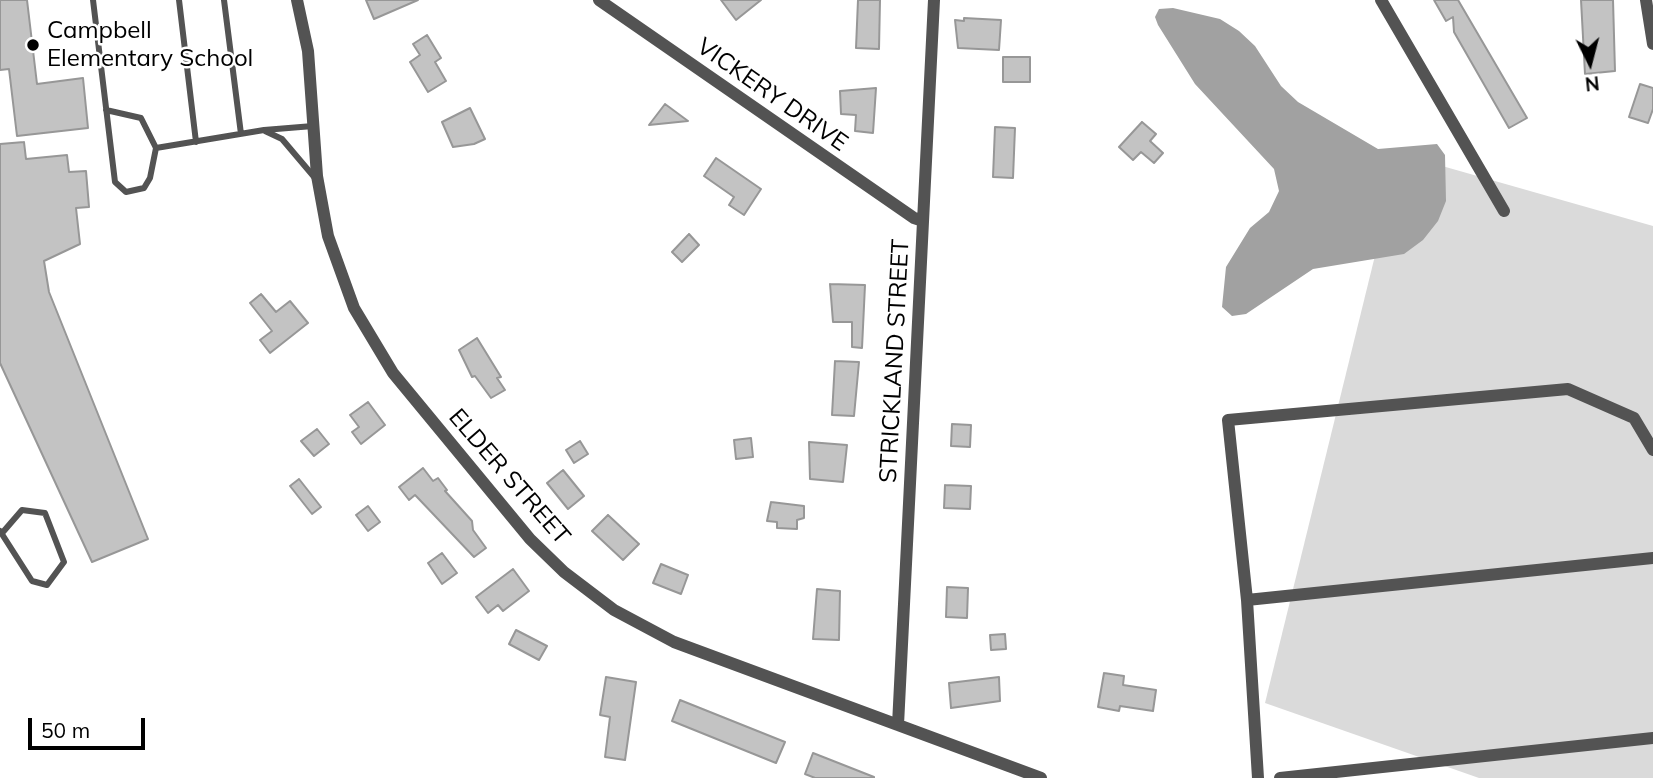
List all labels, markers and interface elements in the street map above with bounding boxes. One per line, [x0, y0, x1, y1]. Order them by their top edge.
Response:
place label: Campbell Elementary School [47, 17, 253, 73]
north arrow [1555, 28, 1625, 98]
street label: VICKERY DRIVE [691, 32, 853, 158]
marker: Campbell Elementary School [25, 37, 41, 53]
text: N [1584, 71, 1601, 97]
street label: STRICKLAND STREET [874, 238, 916, 484]
street label: ELDER STREET [442, 403, 576, 551]
scale bar [32, 704, 149, 748]
text: 50 m [41, 717, 90, 743]

